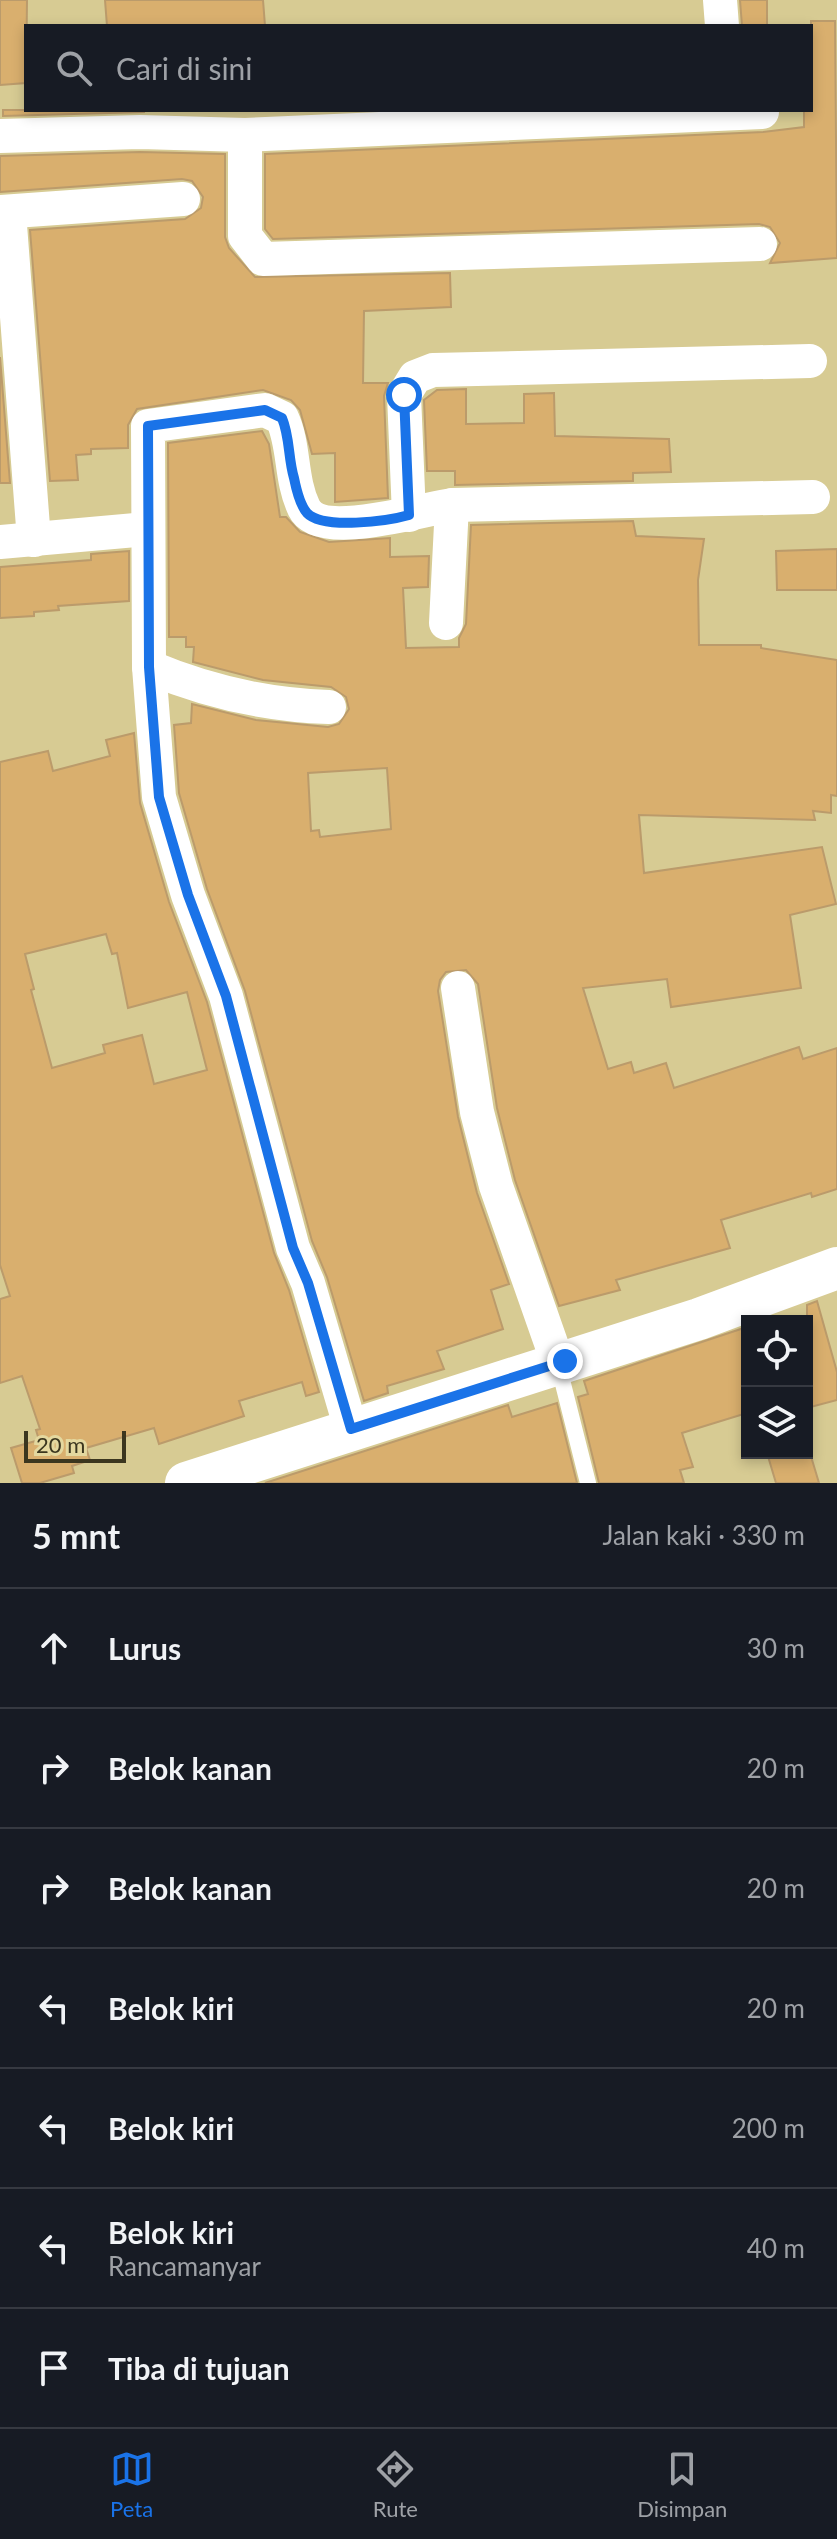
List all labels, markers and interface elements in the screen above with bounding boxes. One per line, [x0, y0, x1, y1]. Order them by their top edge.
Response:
search box [24, 24, 813, 112]
icon: search [52, 46, 96, 90]
text: Cari di sini [116, 50, 253, 86]
route start [386, 377, 422, 413]
map controls [741, 1315, 813, 1459]
button: locate [741, 1315, 813, 1387]
route end [547, 1343, 583, 1379]
button: layers [741, 1387, 813, 1459]
scale bar [24, 1427, 126, 1463]
text: 20 m [36, 1431, 85, 1458]
text: 5 mnt [32, 1515, 120, 1556]
text: Jalan kaki · 330 m [602, 1519, 805, 1551]
icon: ahead [32, 1626, 76, 1670]
text: Lurus [108, 1630, 181, 1666]
text: 30 m [747, 1632, 805, 1664]
icon: right [32, 1746, 76, 1790]
text: Belok kanan [108, 1750, 272, 1786]
text: 20 m [747, 1752, 805, 1784]
icon: right [32, 1866, 76, 1910]
text: Belok kanan [108, 1870, 272, 1906]
text: 20 m [747, 1872, 805, 1904]
icon: left [32, 1986, 76, 2030]
text: Belok kiri [108, 1990, 234, 2026]
text: 20 m [747, 1992, 805, 2024]
icon: left [32, 2106, 76, 2150]
text: Belok kiri [108, 2110, 234, 2146]
text: 200 m [732, 2112, 805, 2144]
text: Belok kiri [108, 2214, 234, 2250]
icon: left [32, 2226, 76, 2270]
text: 40 m [747, 2232, 805, 2264]
text: Rancamanyar [108, 2250, 261, 2282]
icon: arrive [32, 2346, 76, 2390]
text: Tiba di tujuan [108, 2350, 290, 2386]
tab: Peta [110, 2447, 154, 2522]
tab: Rute [373, 2447, 418, 2522]
tab: Disimpan [637, 2447, 727, 2522]

